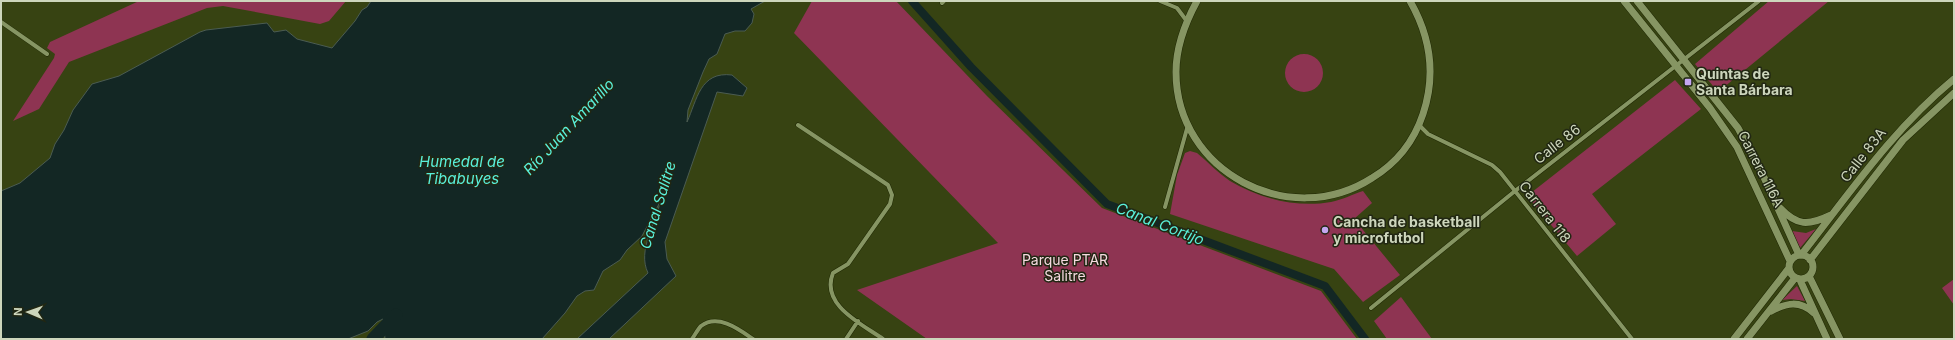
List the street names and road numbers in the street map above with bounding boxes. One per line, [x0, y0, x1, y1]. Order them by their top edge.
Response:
street label: Calle 86 [1530, 120, 1583, 167]
street label: Calle 83A [1836, 124, 1889, 185]
street label: Carrera 116A [1735, 128, 1788, 210]
street label: Carrera 118 [1516, 177, 1575, 246]

